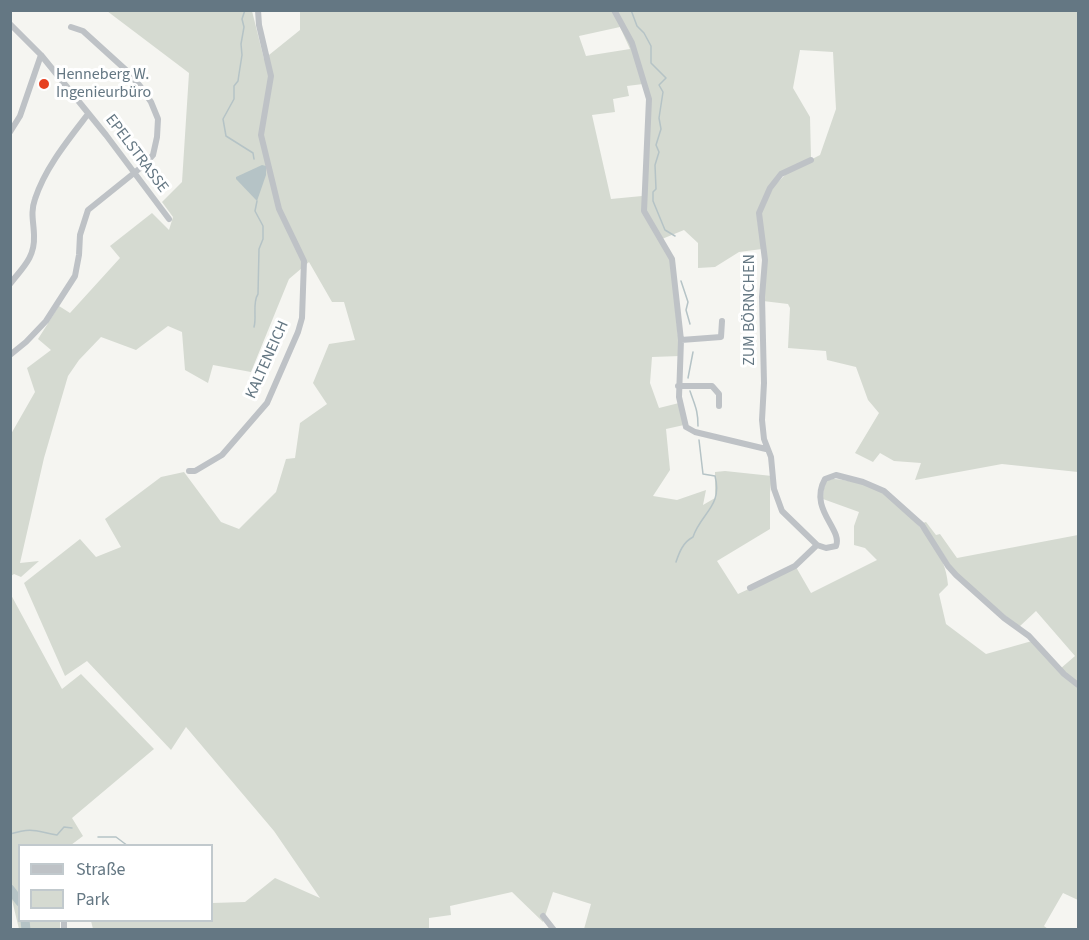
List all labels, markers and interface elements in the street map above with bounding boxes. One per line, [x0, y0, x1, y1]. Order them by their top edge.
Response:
place label: Henneberg W. Ingenieurbüro [56, 65, 151, 103]
marker: Henneberg W. Ingenieurbüro [37, 77, 51, 91]
street label: EPELSTRASSE [100, 111, 172, 197]
street label: ZUM BÖRNCHEN [740, 254, 760, 366]
street label: KALTENEICH [242, 318, 294, 402]
legend [18, 844, 213, 922]
text: Straße [76, 857, 125, 882]
text: Park [76, 887, 110, 912]

